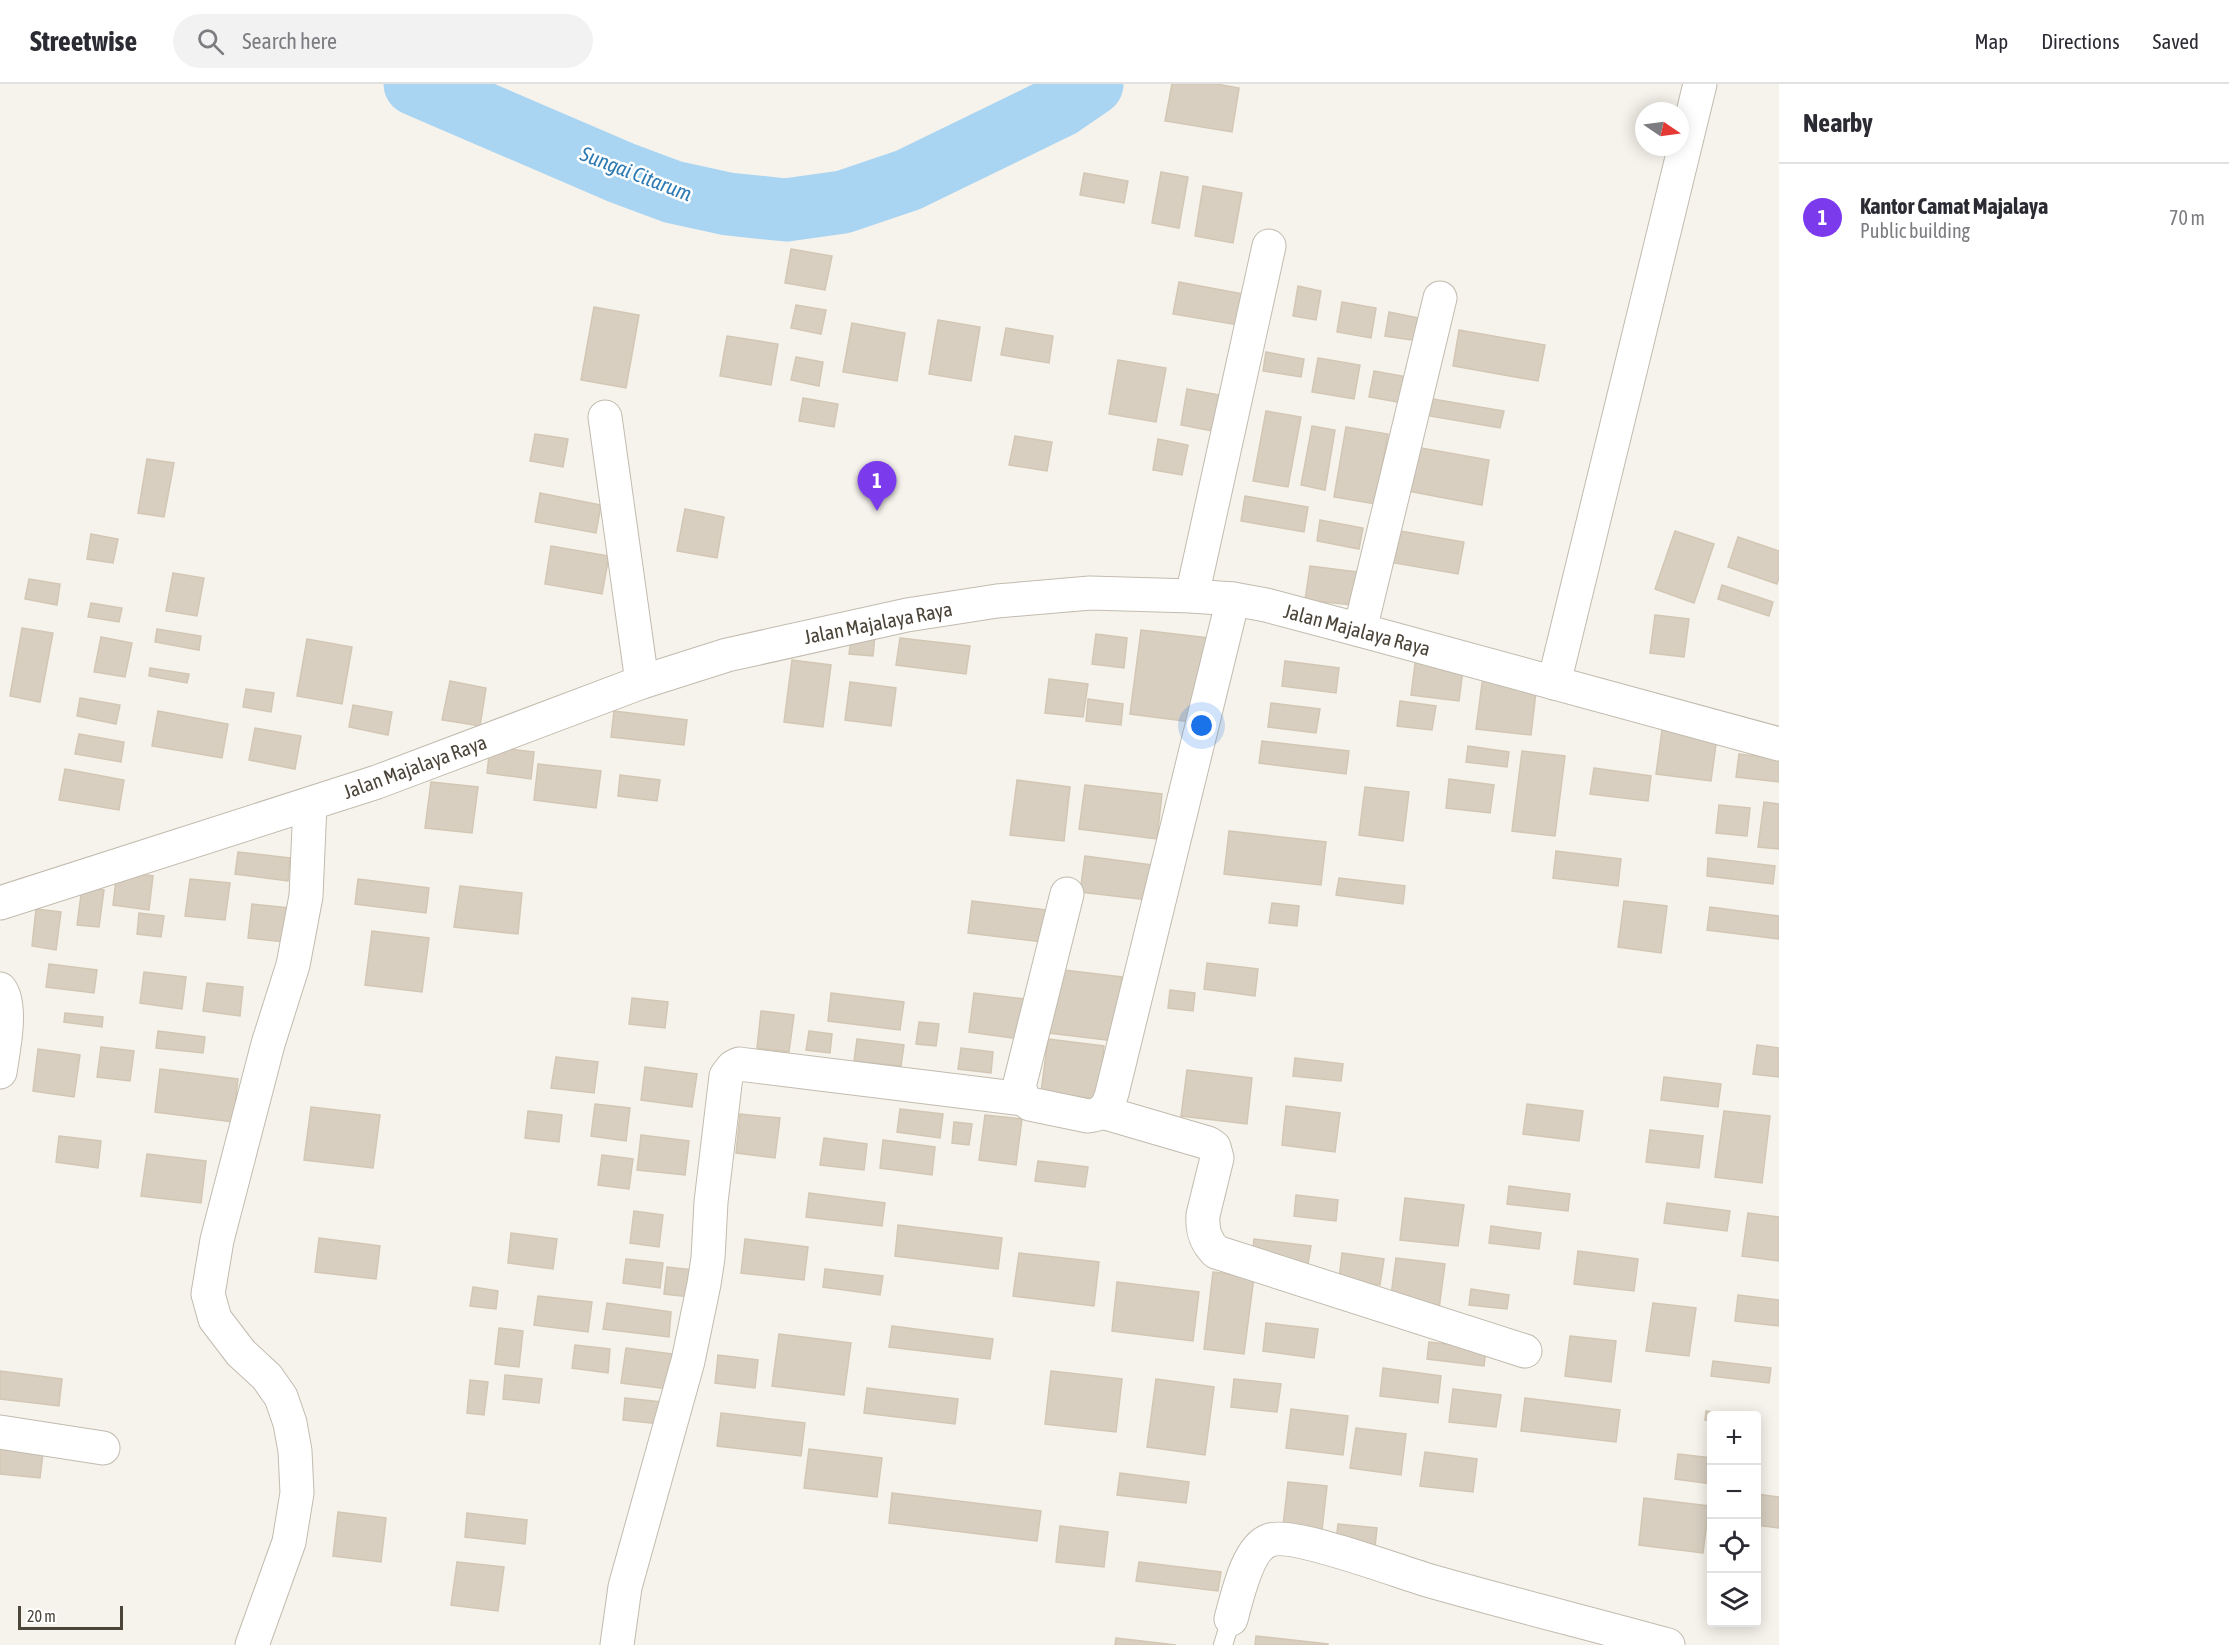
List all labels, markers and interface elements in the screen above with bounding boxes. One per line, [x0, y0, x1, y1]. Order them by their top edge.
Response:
search box [173, 14, 593, 68]
text: Streetwise [30, 25, 137, 57]
icon: search [194, 25, 227, 58]
text: Search here [242, 28, 337, 54]
text: Map [1974, 29, 2008, 53]
text: Directions [2041, 29, 2120, 53]
text: Saved [2153, 29, 2199, 53]
north arrow [1635, 102, 1689, 156]
text: Nearby [1803, 108, 1873, 138]
water label: Sungai Citarum [576, 140, 695, 205]
text: Kantor Camat Majalaya [1860, 193, 2048, 219]
text: 1 [1818, 206, 1827, 229]
text: 70 m [2169, 206, 2205, 229]
text: Public building [1860, 219, 1970, 242]
pin: 1 [858, 462, 896, 511]
street label: Jalan Majalaya Raya [802, 597, 954, 648]
street label: Jalan Majalaya Raya [1281, 599, 1433, 660]
your location [1187, 711, 1216, 740]
street label: Jalan Majalaya Raya [340, 730, 490, 803]
map controls [1707, 1411, 1761, 1627]
button: + [1707, 1411, 1761, 1465]
button: − [1707, 1465, 1761, 1519]
button: locate [1707, 1519, 1761, 1573]
button: layers [1707, 1573, 1761, 1627]
scale bar [18, 1603, 123, 1630]
text: 20 m [27, 1607, 56, 1625]

